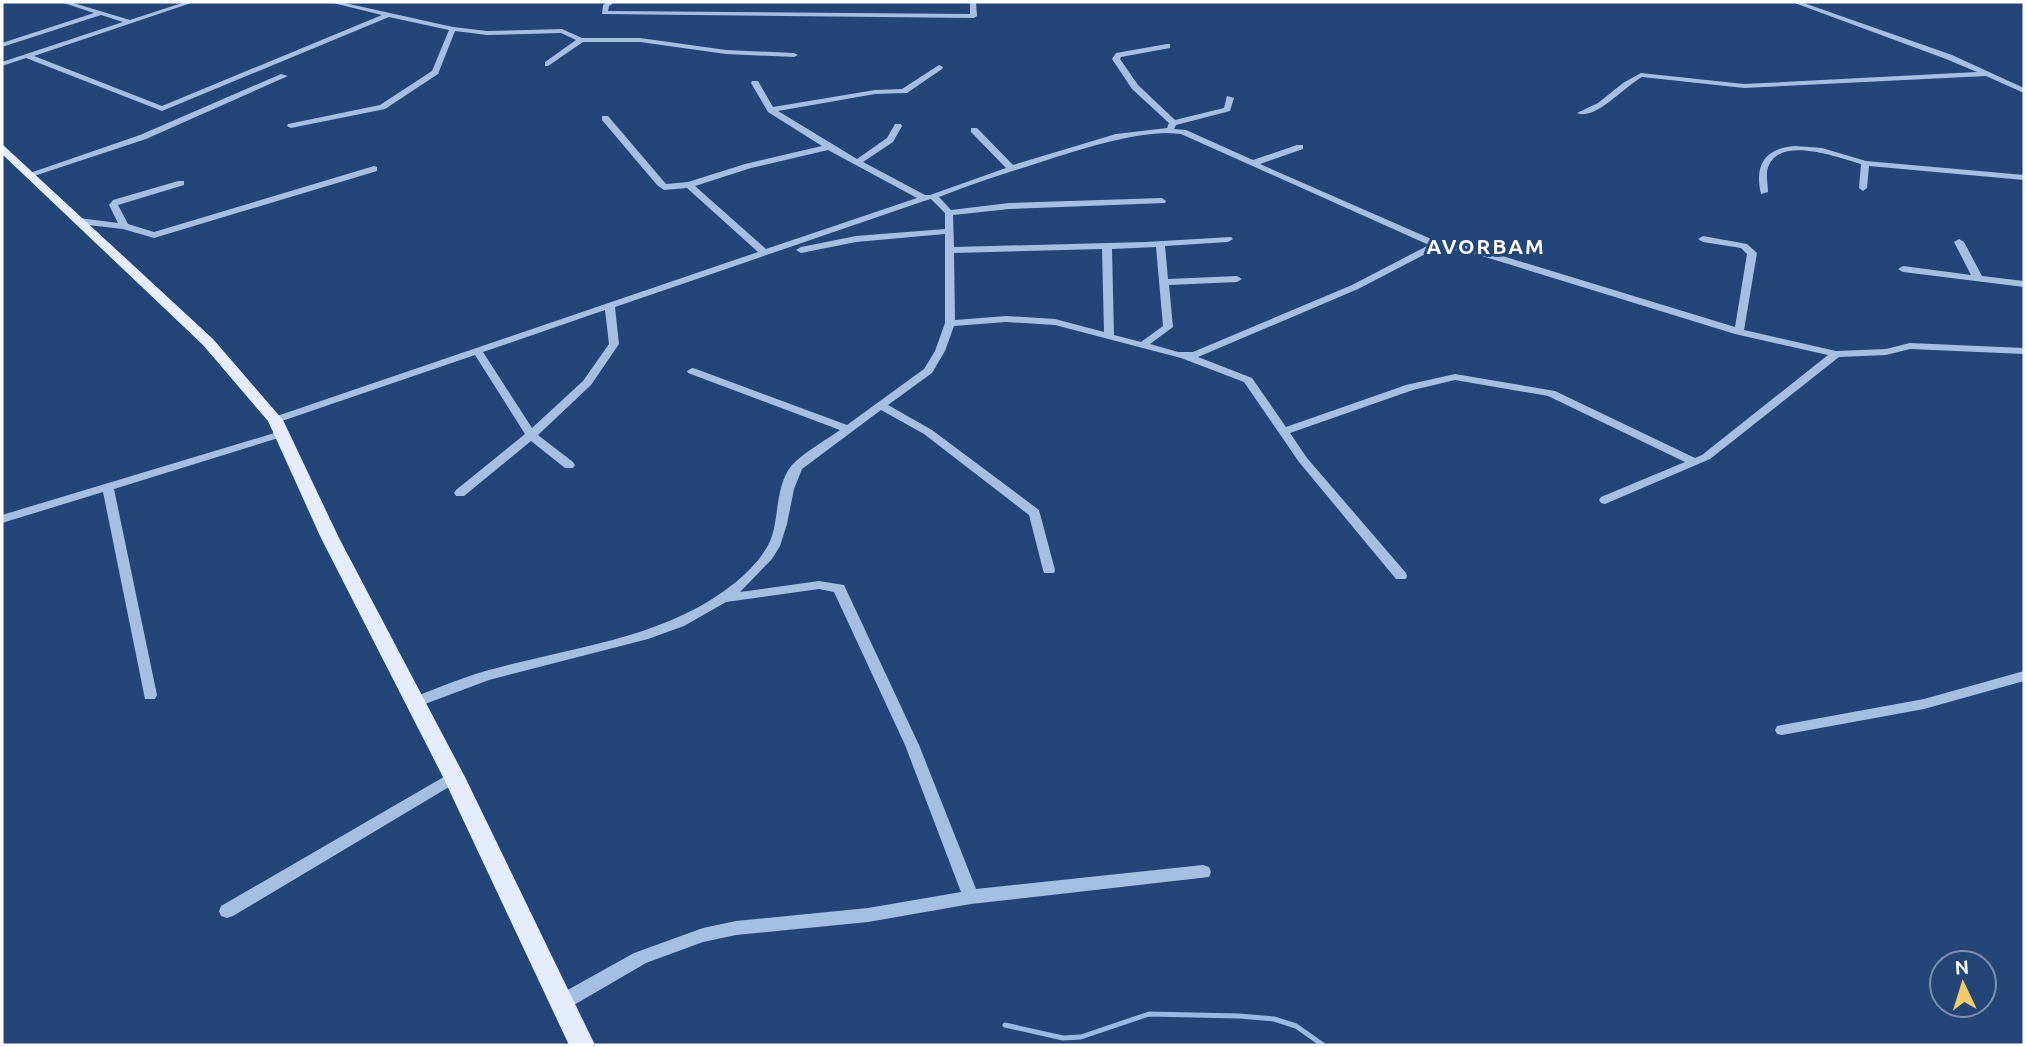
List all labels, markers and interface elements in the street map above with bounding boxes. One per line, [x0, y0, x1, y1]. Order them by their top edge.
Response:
district label: AVORBAM [1426, 234, 1546, 258]
north arrow [1928, 949, 1998, 1019]
text: N [1954, 956, 1970, 979]

